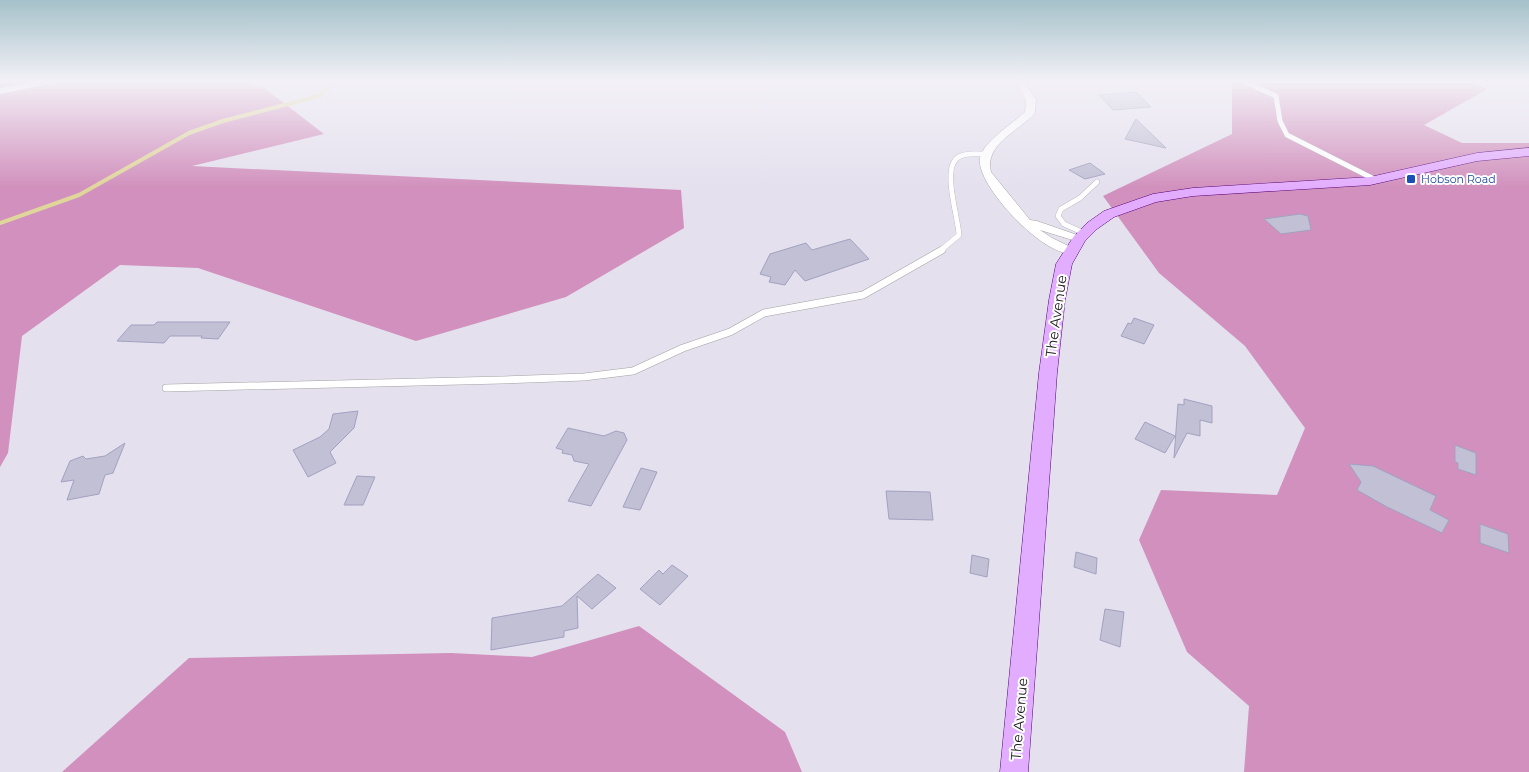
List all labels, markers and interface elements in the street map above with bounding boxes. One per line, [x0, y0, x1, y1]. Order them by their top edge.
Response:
place label: Hobson Road [1421, 172, 1496, 186]
marker: Hobson Road [1405, 173, 1417, 185]
street label: The Avenue [1041, 274, 1071, 358]
street label: The Avenue [1006, 677, 1032, 761]

